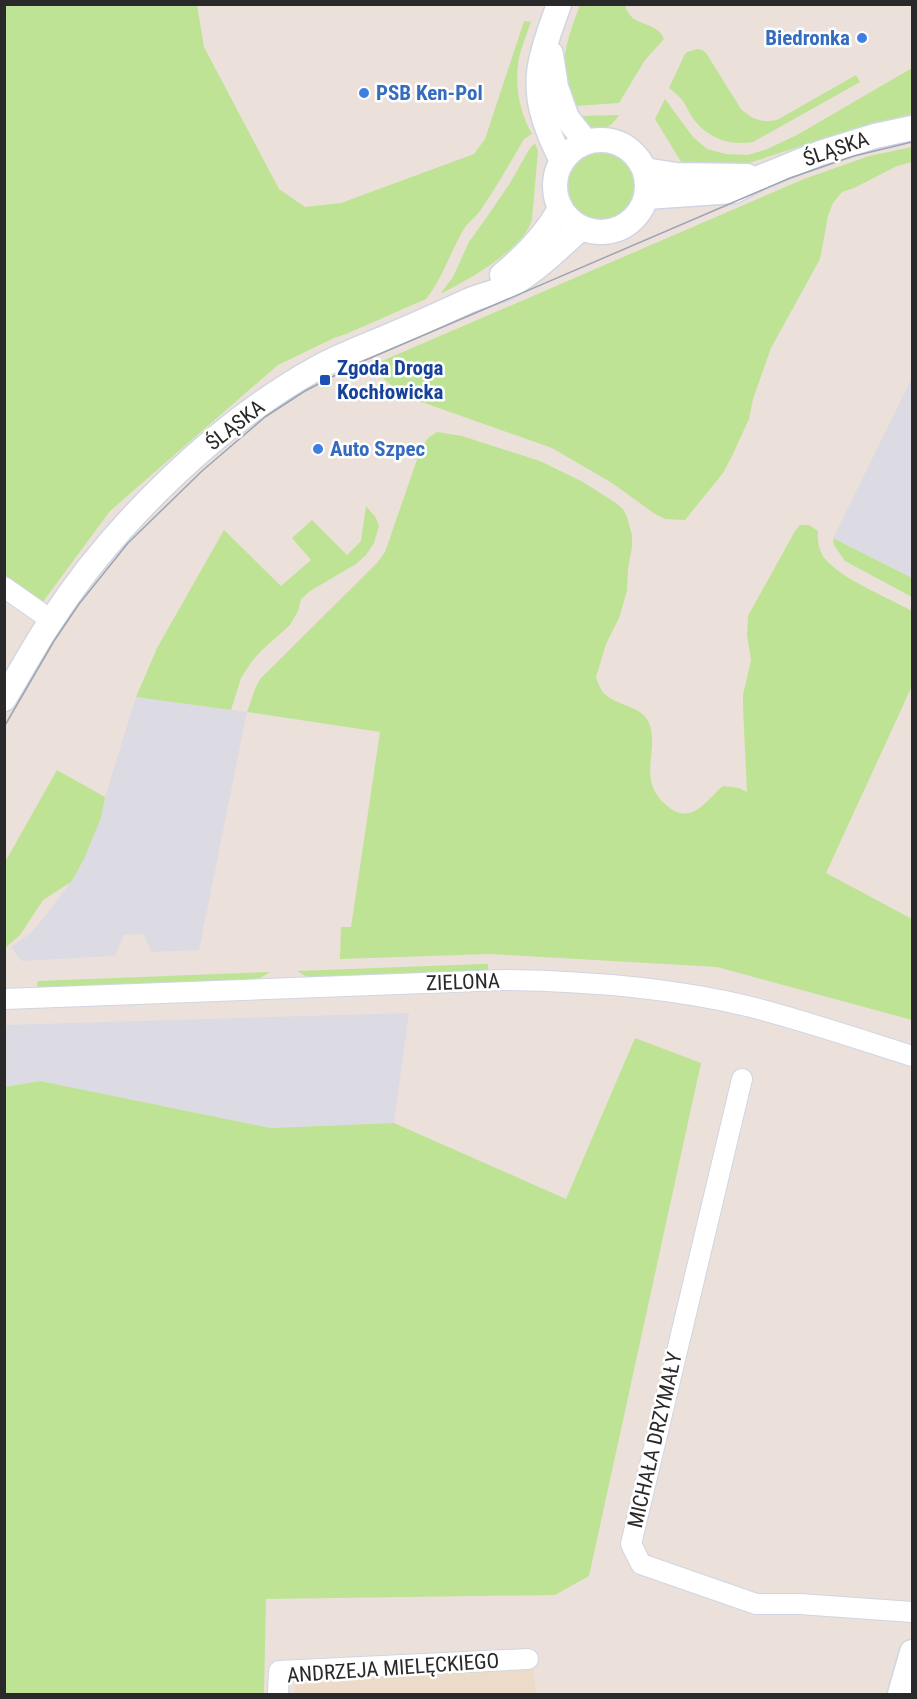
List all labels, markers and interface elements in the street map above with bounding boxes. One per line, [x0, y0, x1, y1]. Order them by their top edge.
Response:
place label: Biedronka [765, 26, 850, 50]
marker: Biedronka [855, 31, 869, 45]
place label: PSB Ken-Pol [376, 81, 483, 105]
marker: PSB Ken-Pol [357, 86, 371, 100]
street label: ŚLĄSKA [800, 127, 872, 171]
place label: Zgoda Droga Kochłowicka [337, 356, 444, 404]
marker: Zgoda Droga Kochłowicka [318, 373, 332, 387]
street label: ŚLĄSKA [201, 395, 269, 455]
place label: Auto Szpec [330, 437, 425, 461]
marker: Auto Szpec [311, 442, 325, 456]
street label: ZIELONA [426, 969, 500, 995]
street label: MICHAŁA DRZYMAŁY [623, 1350, 687, 1530]
street label: ANDRZEJA MIELĘCKIEGO [286, 1649, 500, 1687]

